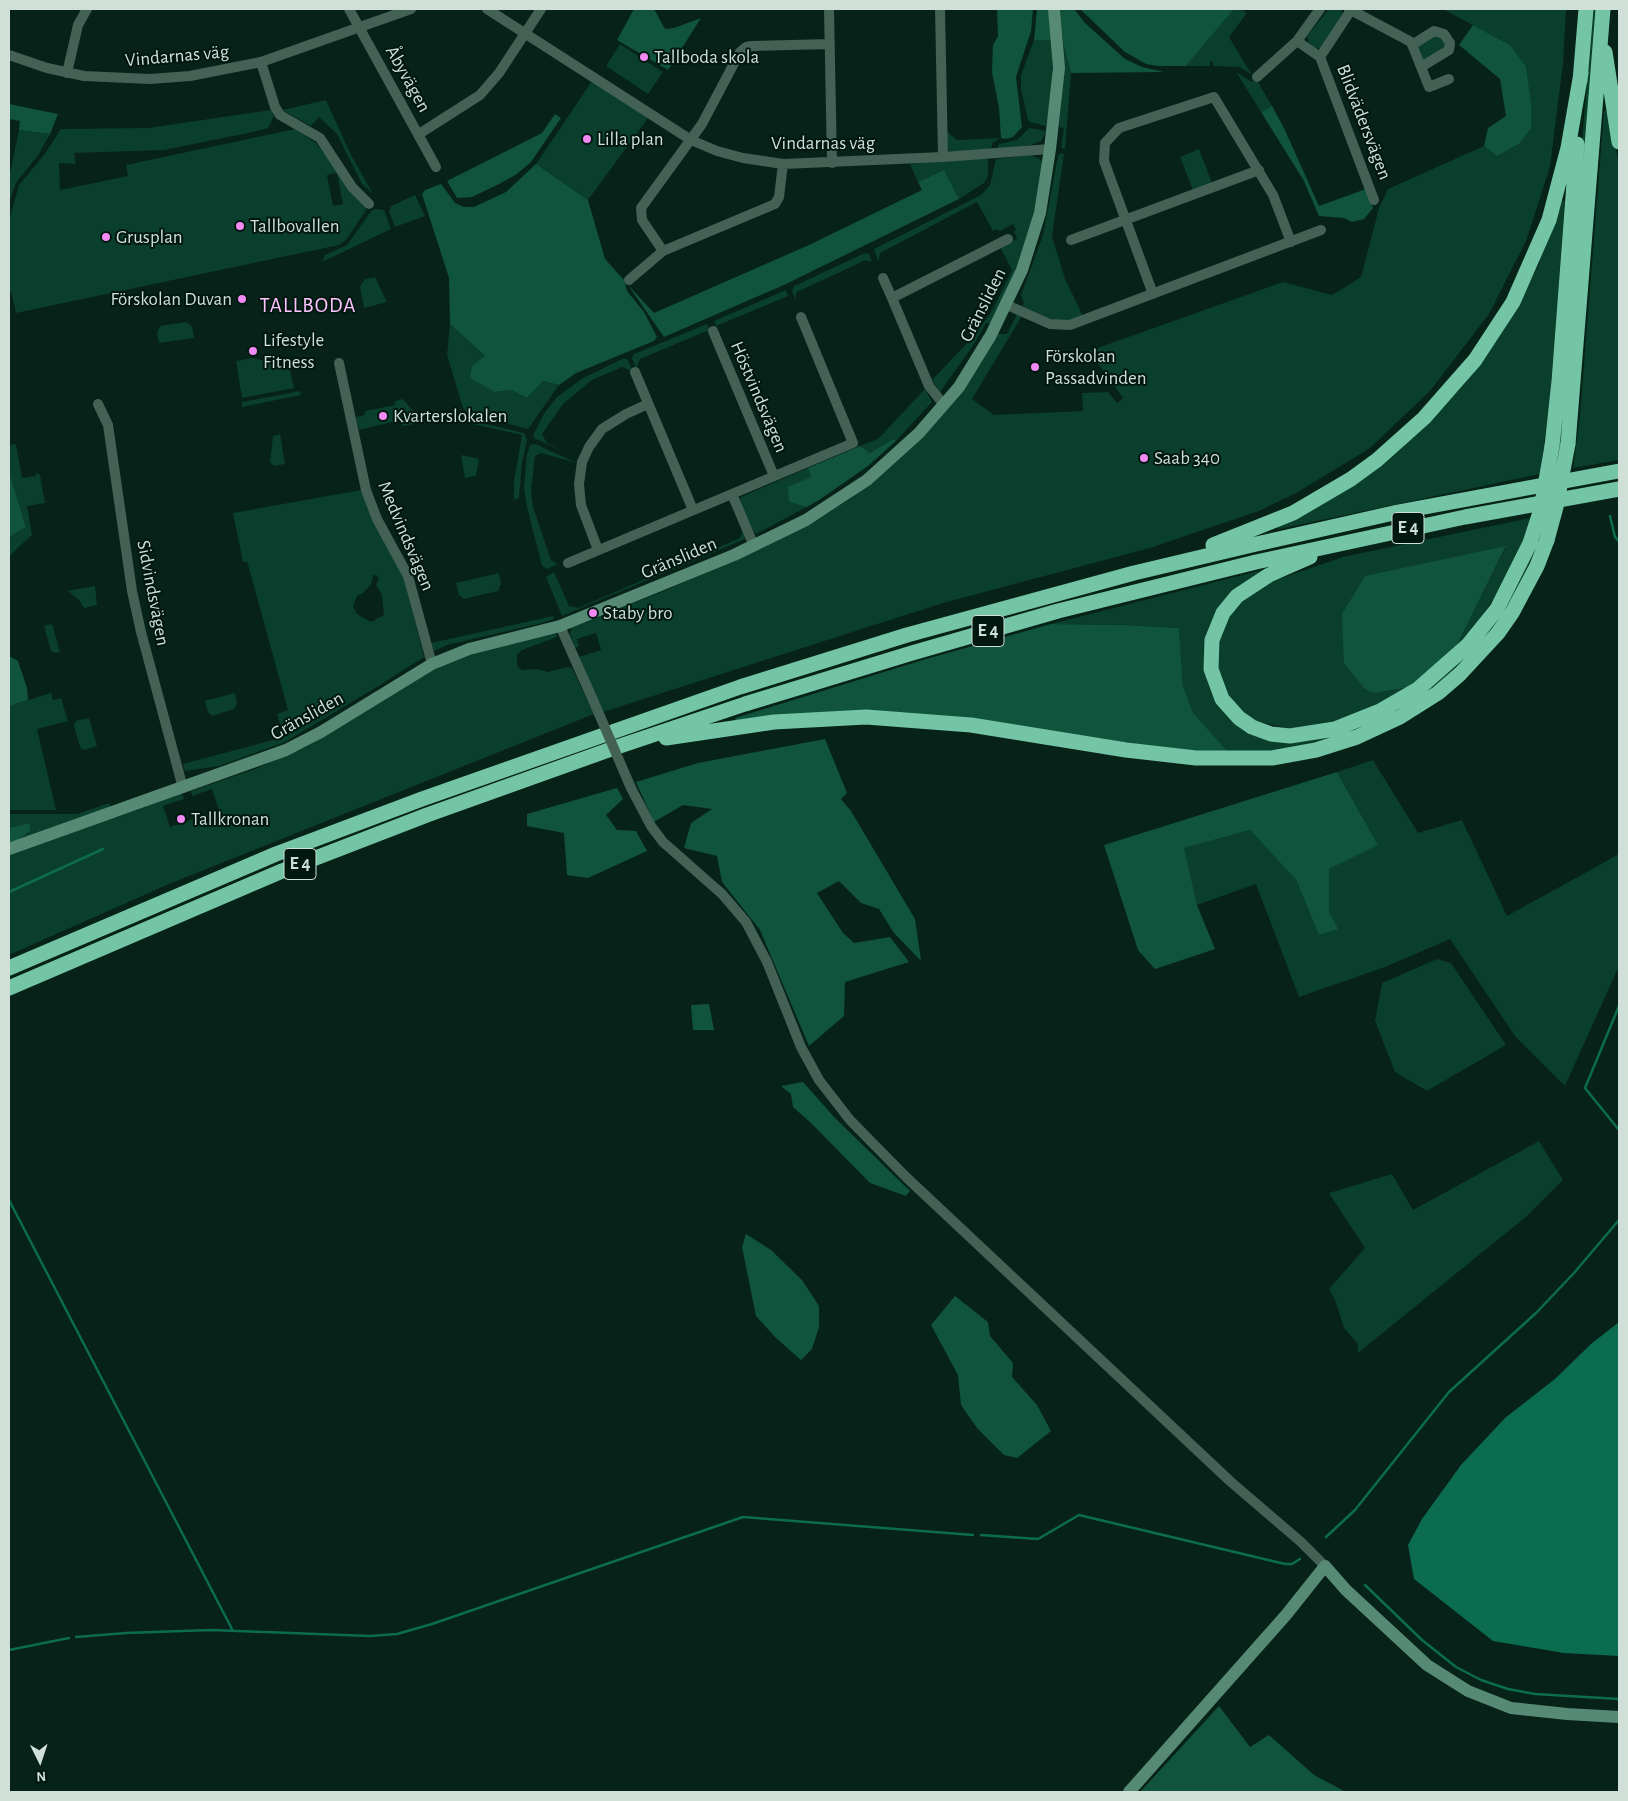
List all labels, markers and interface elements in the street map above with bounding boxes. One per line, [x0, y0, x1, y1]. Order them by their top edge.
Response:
street label: Vindarnas väg [124, 40, 230, 72]
street label: Åbyvägen [380, 42, 436, 116]
place label: Tallboda skola [654, 46, 759, 68]
marker: Tallboda skola [638, 51, 650, 63]
street label: Blidvädersvägen [1332, 61, 1396, 183]
place label: Lilla plan [597, 128, 664, 150]
street label: Vindarnas väg [771, 132, 875, 154]
marker: Lilla plan [581, 133, 593, 145]
place label: Tallbovallen [250, 215, 340, 237]
marker: Tallbovallen [234, 220, 246, 232]
place label: Grusplan [116, 226, 183, 248]
marker: Grusplan [100, 231, 112, 243]
street label: Gränsliden [955, 264, 1011, 346]
place label: Förskolan Duvan [110, 288, 232, 310]
marker: Förskolan Duvan [236, 293, 248, 305]
district label: TALLBODA [259, 293, 357, 319]
place label: Lifestyle Fitness [263, 329, 324, 373]
street label: Höstvindsvägen [725, 338, 793, 456]
marker: Lifestyle Fitness [247, 345, 259, 357]
place label: Förskolan Passadvinden [1045, 345, 1147, 389]
marker: Förskolan Passadvinden [1029, 361, 1041, 373]
place label: Kvarterslokalen [393, 405, 507, 427]
marker: Kvarterslokalen [377, 410, 389, 422]
place label: Saab 340 [1154, 447, 1220, 469]
marker: Saab 340 [1138, 452, 1150, 464]
street label: Medvindsvägen [373, 478, 439, 594]
road number: E 4 [1392, 512, 1424, 544]
street label: Gränsliden [638, 532, 720, 584]
street label: Sidvindsvägen [132, 538, 174, 648]
place label: Staby bro [603, 602, 673, 624]
marker: Staby bro [587, 607, 599, 619]
road number: E 4 [972, 616, 1004, 646]
street label: Gränsliden [266, 687, 348, 745]
place label: Tallkronan [191, 808, 269, 830]
marker: Tallkronan [175, 813, 187, 825]
road number: E 4 [284, 849, 316, 880]
north arrow [15, 1736, 65, 1786]
text: N [36, 1769, 46, 1783]

